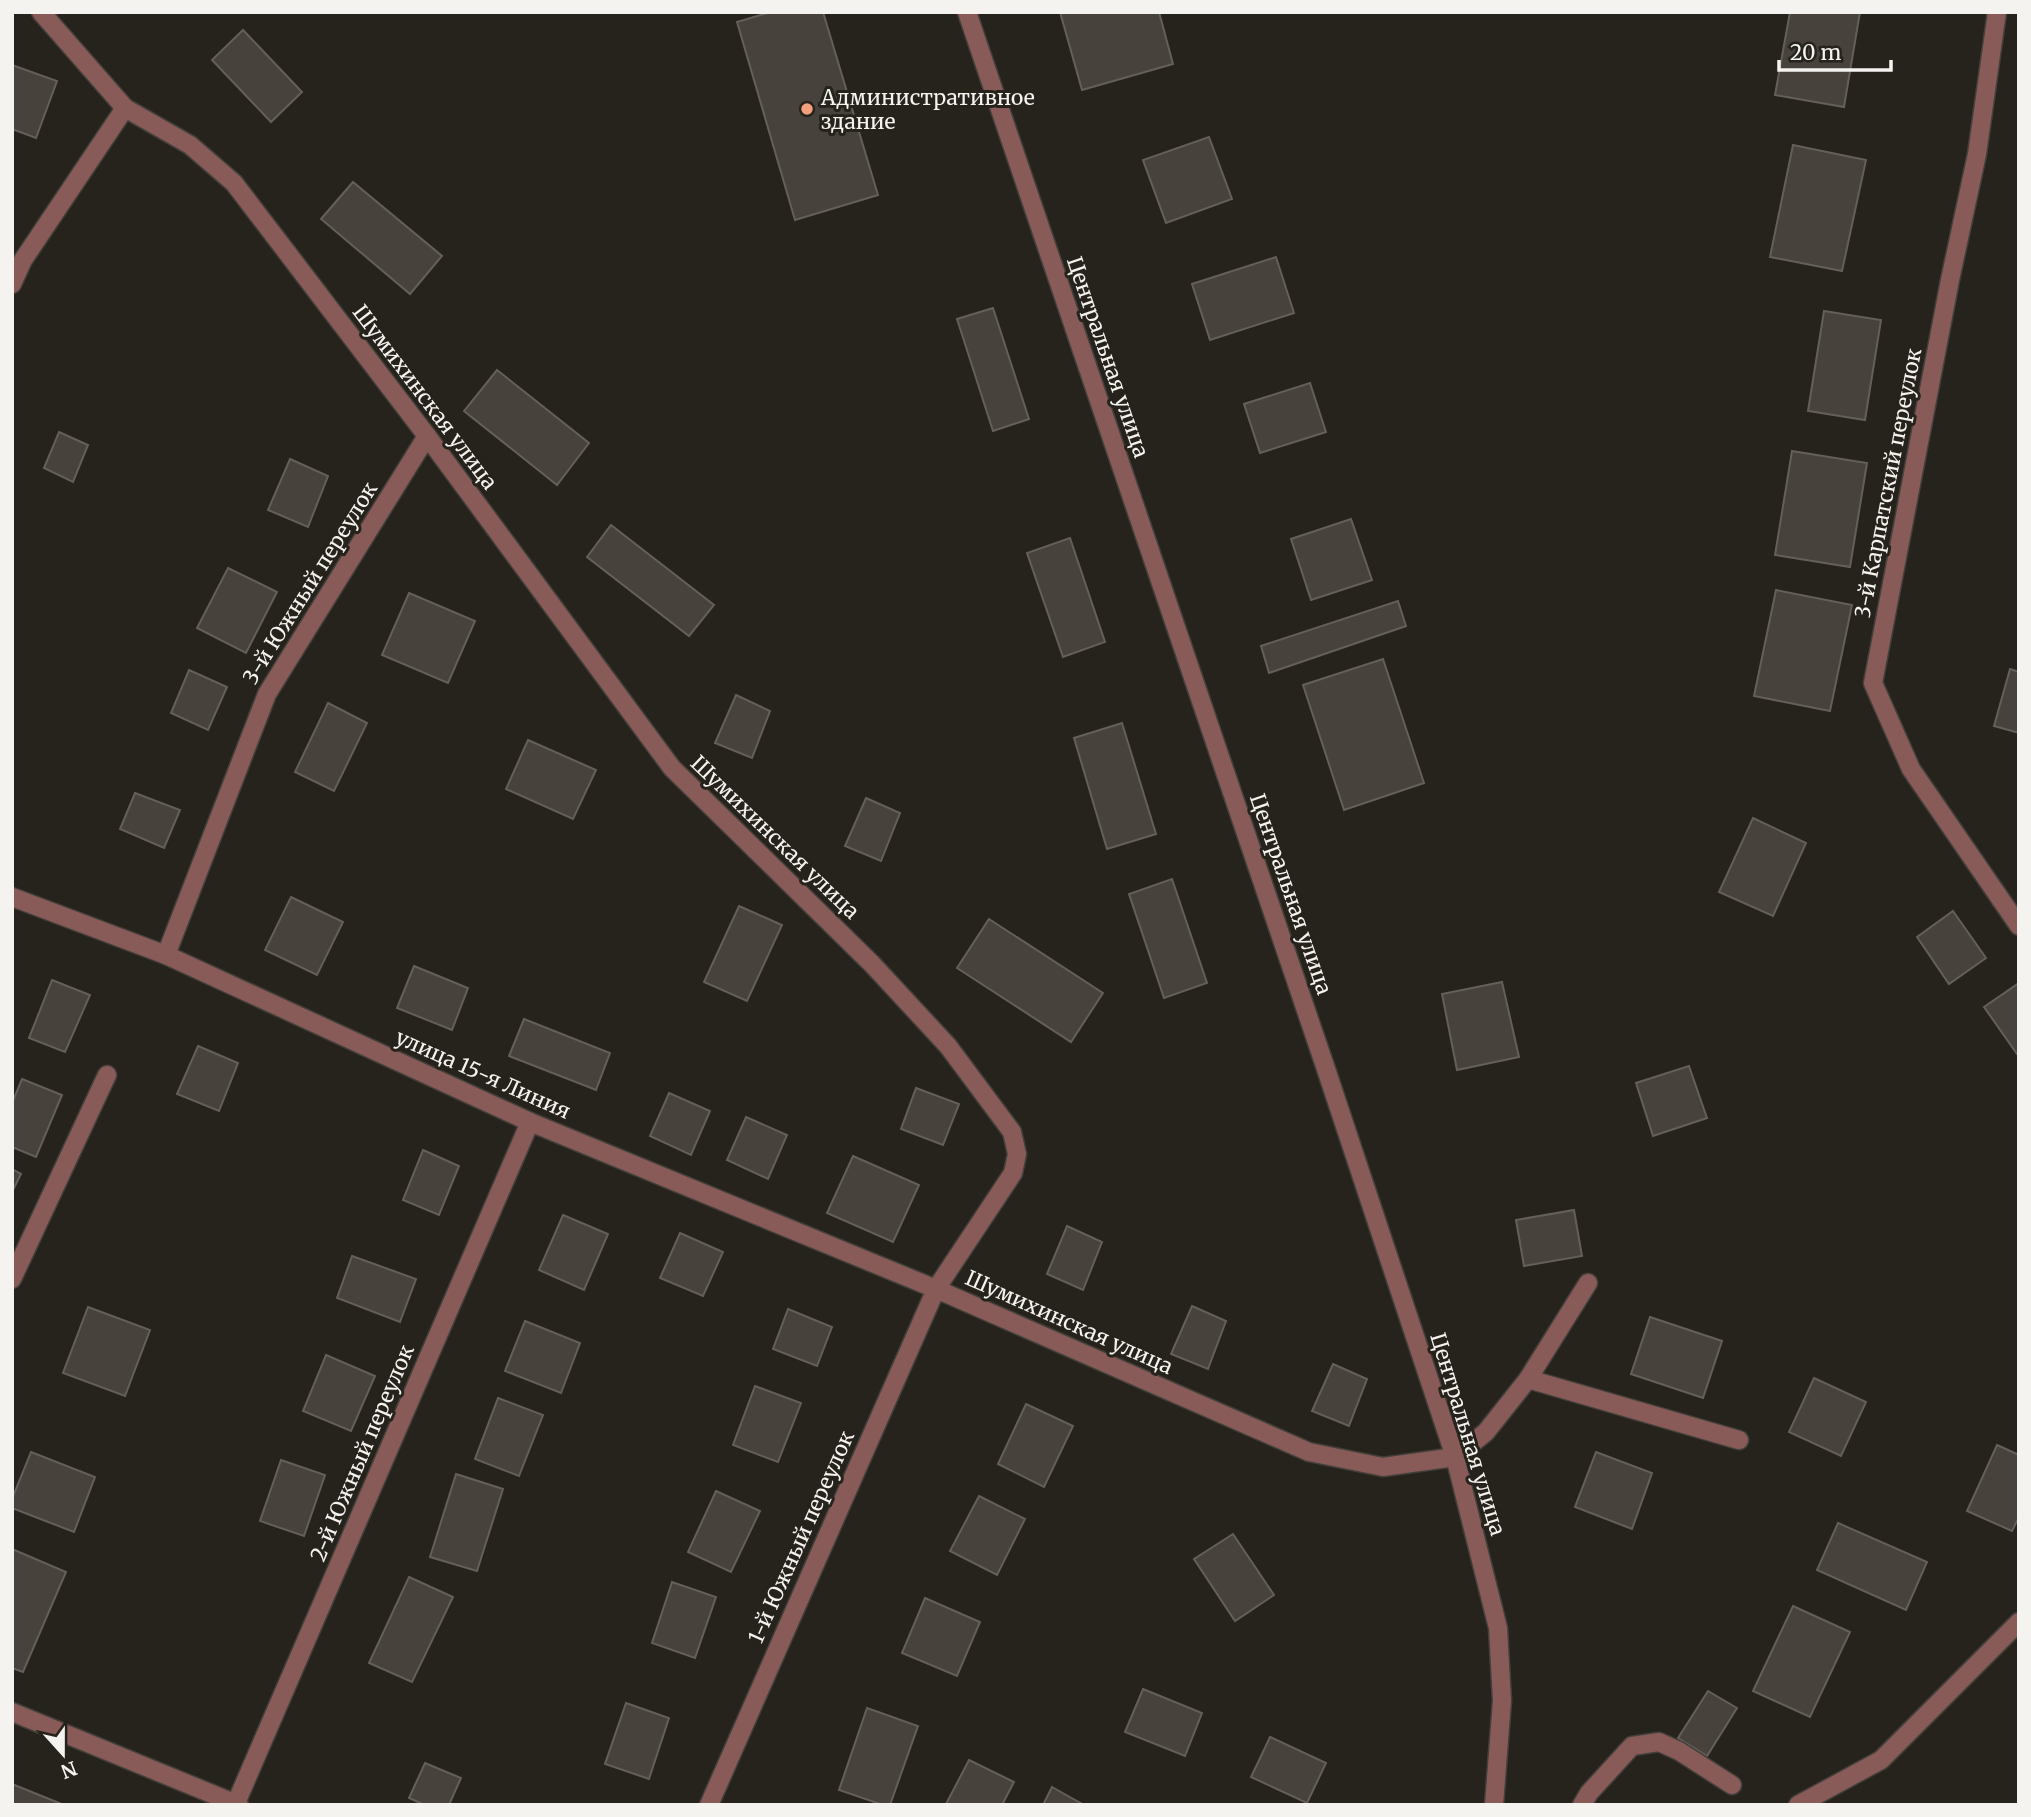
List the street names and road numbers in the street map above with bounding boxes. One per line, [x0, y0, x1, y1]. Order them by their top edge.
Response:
street label: Центральная улица [1061, 253, 1155, 461]
street label: Шумихинская улица [347, 299, 503, 495]
street label: 3-й Карпатский переулок [1849, 346, 1927, 620]
street label: 3-й Южный переулок [237, 477, 383, 689]
street label: Шумихинская улица [685, 749, 865, 925]
street label: Центральная улица [1244, 790, 1338, 998]
street label: улица 15-я Линия [391, 1023, 575, 1125]
street label: Шумихинская улица [961, 1264, 1177, 1380]
street label: Центральная улица [1424, 1329, 1512, 1539]
street label: 2-й Южный переулок [304, 1341, 420, 1565]
street label: 1-й Южный переулок [742, 1427, 860, 1647]

